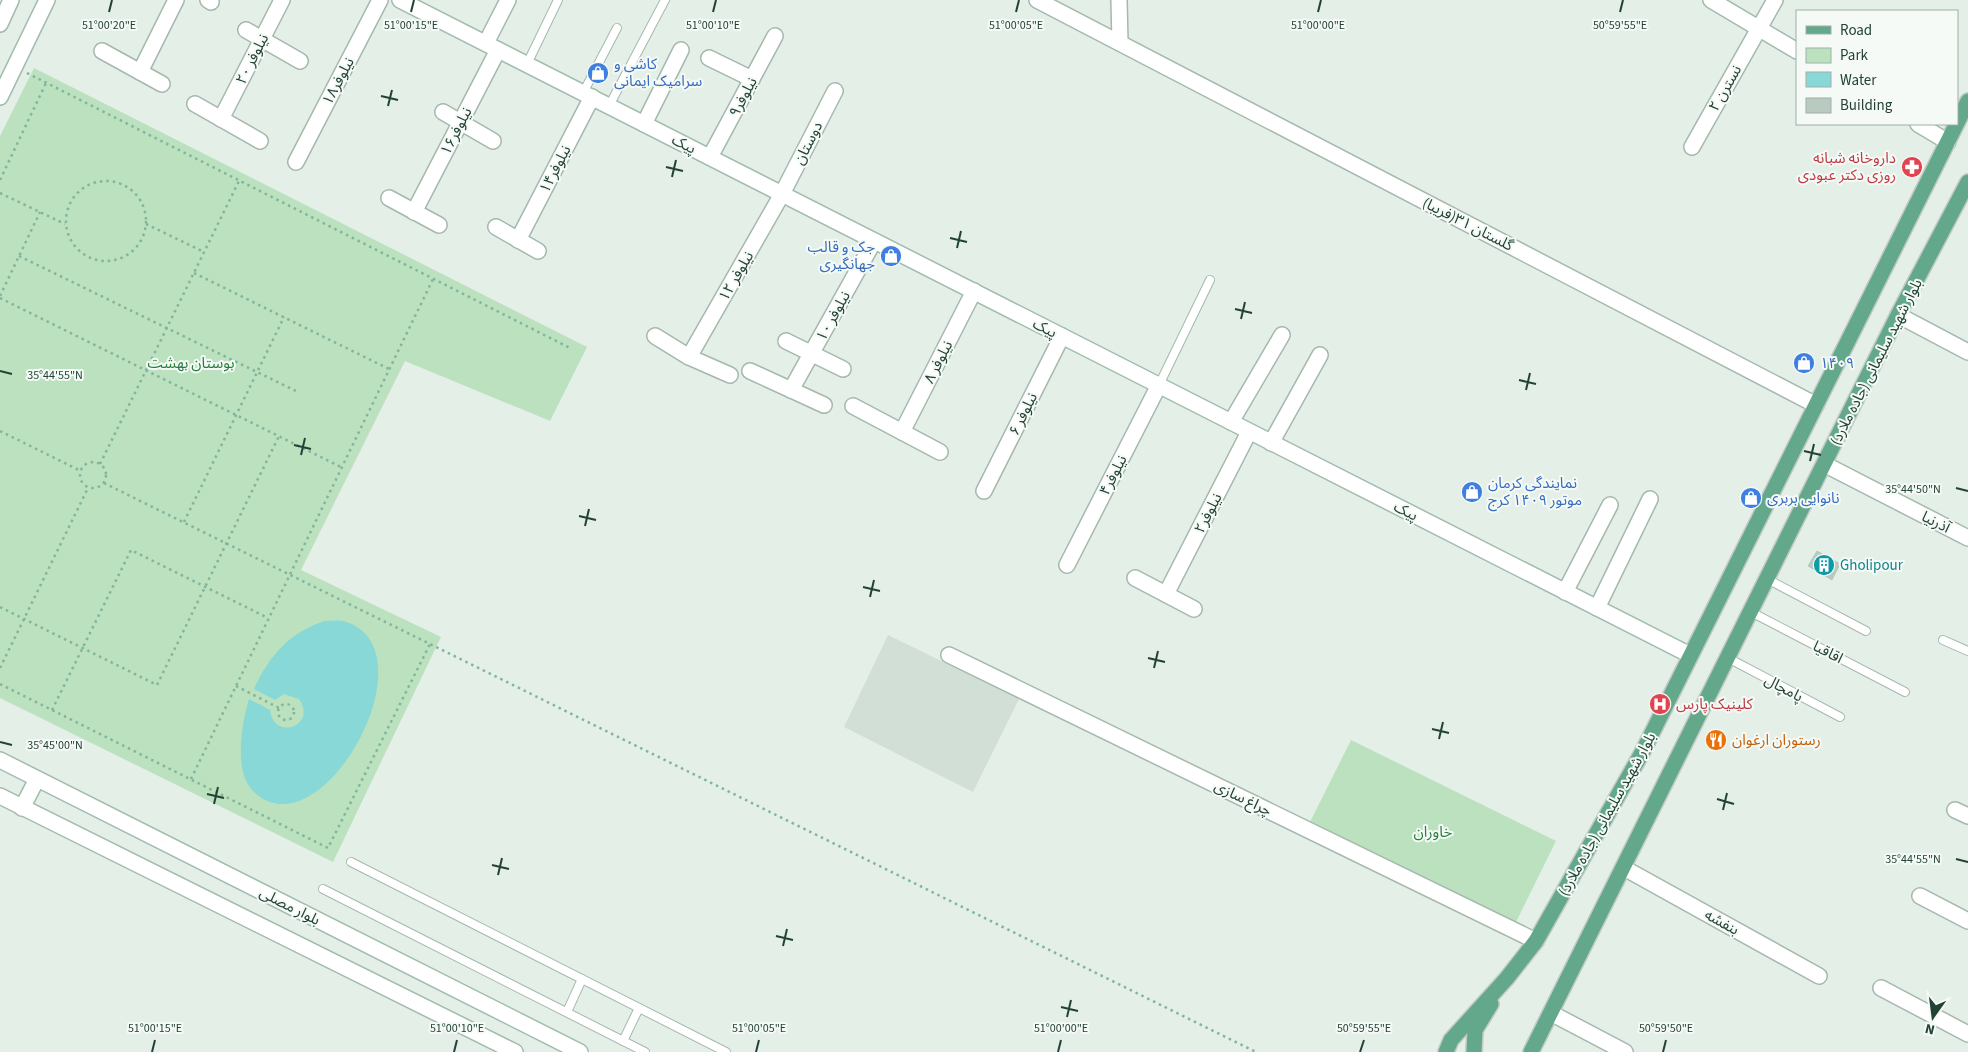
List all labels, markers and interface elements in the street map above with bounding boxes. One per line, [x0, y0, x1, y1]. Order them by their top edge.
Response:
legend [1796, 10, 1958, 125]
text: 51°00'20"E [82, 17, 136, 34]
text: 51°00'15"E [384, 17, 438, 34]
text: 51°00'10"E [686, 17, 740, 34]
text: 51°00'05"E [989, 17, 1043, 34]
text: 51°00'00"E [1291, 17, 1345, 34]
text: 50°59'55"E [1593, 17, 1647, 34]
text: Road [1840, 20, 1872, 41]
street label: نیلوفر ۲۰ [231, 30, 274, 88]
text: Park [1840, 45, 1869, 66]
street label: نیلوفر۱۸ [317, 54, 360, 109]
place label: کاشی و سرامیک ایمانی [614, 54, 702, 92]
shop icon: کاشی و سرامیک ایمانی [586, 61, 610, 85]
street label: نسترن ۲ [1704, 61, 1747, 115]
text: Water [1840, 70, 1877, 91]
street label: نیلوفر۹ [724, 74, 763, 121]
text: Building [1840, 95, 1893, 116]
street label: نیلوفر۱۶ [436, 104, 477, 159]
street label: دوستان [789, 118, 828, 168]
street label: پیک [668, 129, 700, 159]
street label: نیلوفر۱۴ [535, 142, 576, 197]
place label: داروخانه شبانه روزی دکتر عبودی [1798, 148, 1896, 186]
pharmacy icon: داروخانه شبانه روزی دکتر عبودی [1900, 155, 1924, 179]
street label: گلستان ۳۱(فریبا) [1419, 193, 1517, 257]
place label: جک و قالب جهانگیری [807, 237, 875, 275]
shop icon: جک و قالب جهانگیری [879, 244, 903, 268]
street label: نیلوفر ۱۲ [714, 248, 759, 305]
street label: بلوار شهید سلیمانی (جاده ملارد) [1825, 275, 1928, 449]
street label: نیلوفر ۱۰ [811, 288, 856, 345]
street label: پیک [1029, 313, 1061, 343]
street label: نیلوفر ۸ [919, 337, 958, 387]
shop icon: ۱۴۰۹ [1792, 351, 1816, 375]
park label: بوستان بهشت [148, 353, 234, 374]
place label: ۱۴۰۹ [1820, 353, 1854, 374]
text: 35°44'55"N [27, 367, 83, 384]
street label: نیلوفر ۶ [1004, 389, 1043, 439]
street label: نیلوفر۴ [1094, 452, 1132, 499]
place label: نمایندگی کرمان موتور ۱۴۰۹ کرج [1488, 473, 1582, 512]
shop icon: نمایندگی کرمان موتور ۱۴۰۹ کرج [1460, 480, 1484, 504]
text: 35°44'50"N [1885, 481, 1941, 498]
shop icon: نانوایی بربری [1739, 486, 1763, 510]
place label: نانوایی بربری [1767, 488, 1840, 509]
street label: نیلوفر۲ [1189, 490, 1227, 537]
street label: پیک [1390, 496, 1422, 526]
street label: آذرنیا [1918, 506, 1954, 539]
building icon: Gholipour [1812, 553, 1836, 577]
place label: Gholipour [1840, 555, 1904, 576]
street label: اقاقیا [1809, 636, 1846, 669]
street label: پامچال [1761, 670, 1807, 707]
hospital icon: کلینیک پارس [1648, 692, 1672, 716]
place label: کلینیک پارس [1676, 694, 1754, 715]
restaurant icon: رستوران ارغوان [1704, 728, 1728, 752]
street label: بلوار شهید سلیمانی (جاده ملارد) [1554, 729, 1661, 900]
place label: رستوران ارغوان [1732, 730, 1821, 751]
text: 35°45'00"N [27, 737, 83, 754]
street label: چراغ سازی [1210, 776, 1275, 822]
park label: خاوران [1414, 822, 1453, 843]
text: 35°44'55"N [1885, 851, 1941, 868]
street label: بلوار مصلی [256, 882, 324, 931]
street label: بنفشه [1701, 904, 1743, 941]
north arrow [1908, 992, 1958, 1042]
text: N [1923, 1018, 1937, 1039]
text: 51°00'15"E [128, 1020, 182, 1037]
text: 51°00'10"E [430, 1020, 484, 1037]
text: 51°00'05"E [732, 1020, 786, 1037]
text: 51°00'00"E [1034, 1020, 1088, 1037]
text: 50°59'55"E [1337, 1020, 1391, 1037]
text: 50°59'50"E [1639, 1020, 1693, 1037]

